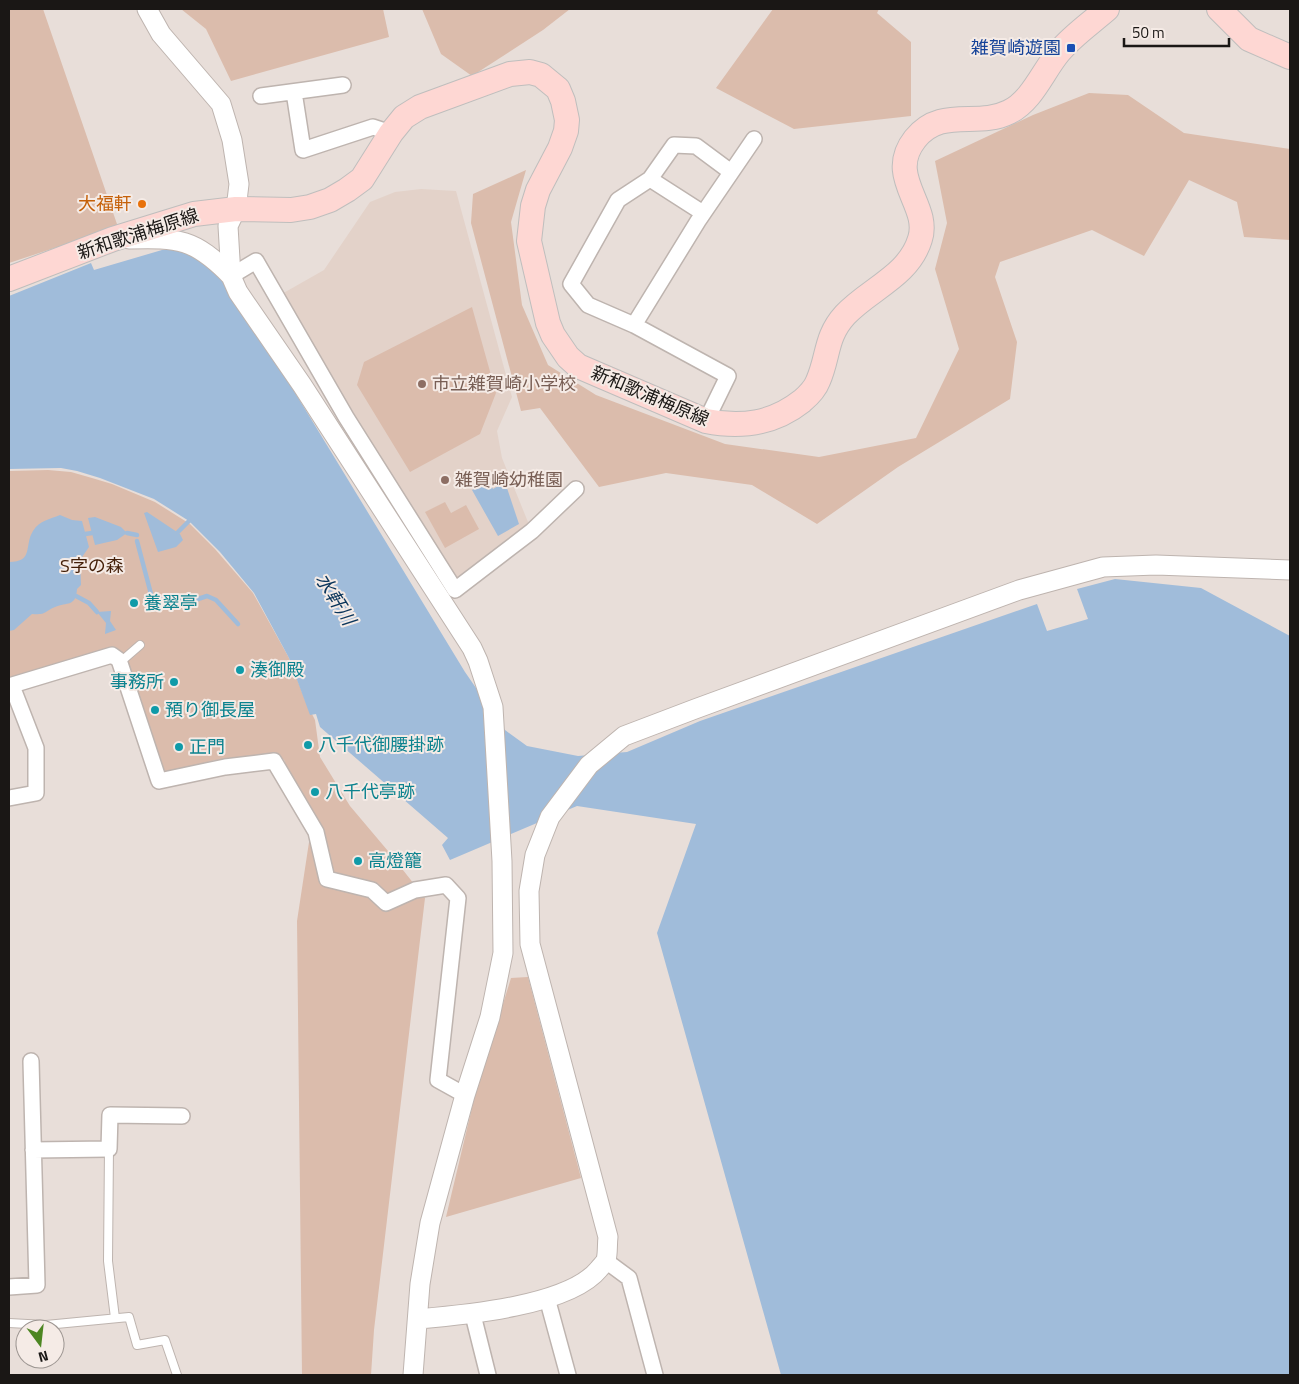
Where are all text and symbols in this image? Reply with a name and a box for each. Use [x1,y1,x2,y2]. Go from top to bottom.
scale bar [1124,15,1229,47]
text: 50 m [1132,21,1165,44]
place label: 雑賀崎遊園 [971,34,1061,61]
marker: 雑賀崎遊園 [1065,42,1077,54]
place label: 大福軒 [78,190,132,217]
marker: 大福軒 [136,198,148,210]
street label: 新和歌浦梅原線 [74,201,202,266]
street label: 新和歌浦梅原線 [587,358,713,433]
place label: 市立雑賀崎小学校 [432,370,576,397]
marker: 市立雑賀崎小学校 [416,378,428,390]
place label: 雑賀崎幼稚園 [455,466,563,493]
marker: 雑賀崎幼稚園 [439,474,451,486]
park label: S字の森 [60,552,124,579]
water label: 水軒川 [309,567,365,632]
place label: 養翠亭 [144,589,198,616]
marker: 養翠亭 [128,597,140,609]
place label: 湊御殿 [250,656,304,683]
marker: 湊御殿 [234,664,246,676]
place label: 事務所 [110,668,164,695]
marker: 事務所 [168,676,180,688]
place label: 預り御長屋 [165,696,255,723]
marker: 預り御長屋 [149,704,161,716]
place label: 八千代御腰掛跡 [318,731,444,758]
place label: 正門 [189,733,225,760]
marker: 八千代御腰掛跡 [302,739,314,751]
marker: 正門 [173,741,185,753]
place label: 八千代亭跡 [325,778,415,805]
marker: 八千代亭跡 [309,786,321,798]
place label: 高燈籠 [368,847,422,874]
marker: 高燈籠 [352,855,364,867]
north arrow [15,1319,65,1369]
text: N [36,1346,51,1368]

